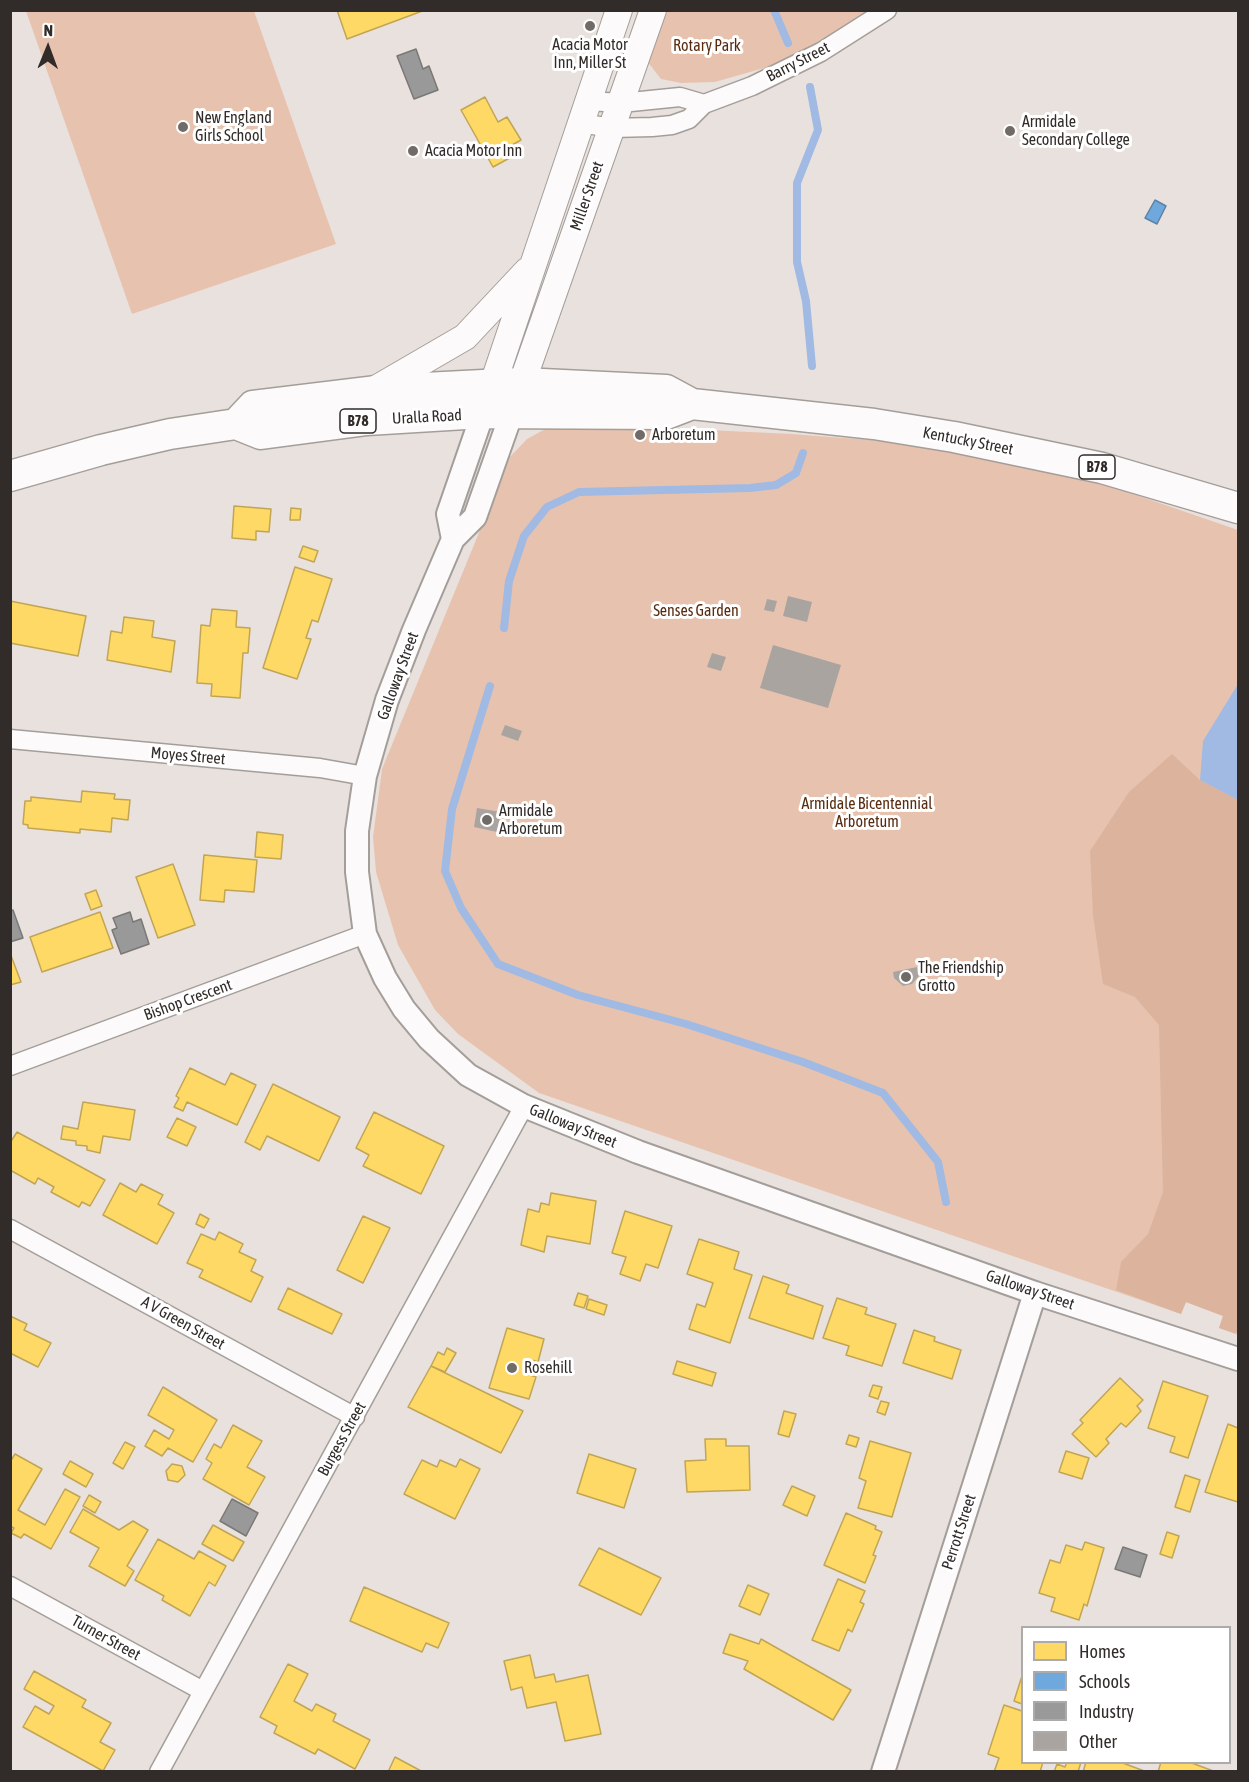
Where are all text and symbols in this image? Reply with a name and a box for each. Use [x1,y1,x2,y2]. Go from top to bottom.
north arrow [18,18,78,78]
marker: Acacia Motor Inn, Miller St [583,19,597,33]
text: N [43,21,53,39]
place label: Acacia Motor Inn, Miller St [552,35,628,73]
park label: Rotary Park [673,36,741,56]
street label: Barry Street [763,38,833,86]
place label: New England Girls School [195,108,272,146]
place label: Armidale Secondary College [1022,112,1130,150]
marker: New England Girls School [176,120,190,134]
marker: Armidale Secondary College [1003,124,1017,138]
place label: Acacia Motor Inn [425,141,522,161]
marker: Acacia Motor Inn [406,144,420,158]
street label: Miller Street [566,159,608,233]
street label: Uralla Road [392,406,462,428]
road number: B78 [340,409,376,433]
street label: Kentucky Street [921,423,1015,459]
place label: Arboretum [652,425,716,445]
marker: Arboretum [633,428,647,442]
road number: B78 [1079,455,1115,479]
park label: Senses Garden [653,601,739,621]
street label: Galloway Street [373,629,423,723]
street label: Moyes Street [150,743,226,769]
park label: Armidale Bicentennial Arboretum [801,794,933,832]
place label: Armidale Arboretum [499,801,563,839]
marker: Armidale Arboretum [480,813,494,827]
place label: The Friendship Grotto [918,958,1004,996]
marker: The Friendship Grotto [899,970,913,984]
street label: Bishop Crescent [141,975,235,1025]
street label: Galloway Street [527,1100,619,1152]
street label: Galloway Street [983,1266,1077,1314]
street label: A V Green Street [138,1292,228,1354]
place label: Rosehill [524,1358,572,1378]
marker: Rosehill [505,1361,519,1375]
street label: Burgess Street [314,1399,370,1479]
street label: Perrott Street [938,1492,980,1572]
street label: Turner Street [68,1611,144,1665]
legend [1021,1626,1231,1764]
text: Homes [1079,1641,1125,1662]
text: Schools [1079,1671,1130,1692]
text: Industry [1079,1701,1134,1722]
text: Other [1079,1731,1117,1752]

